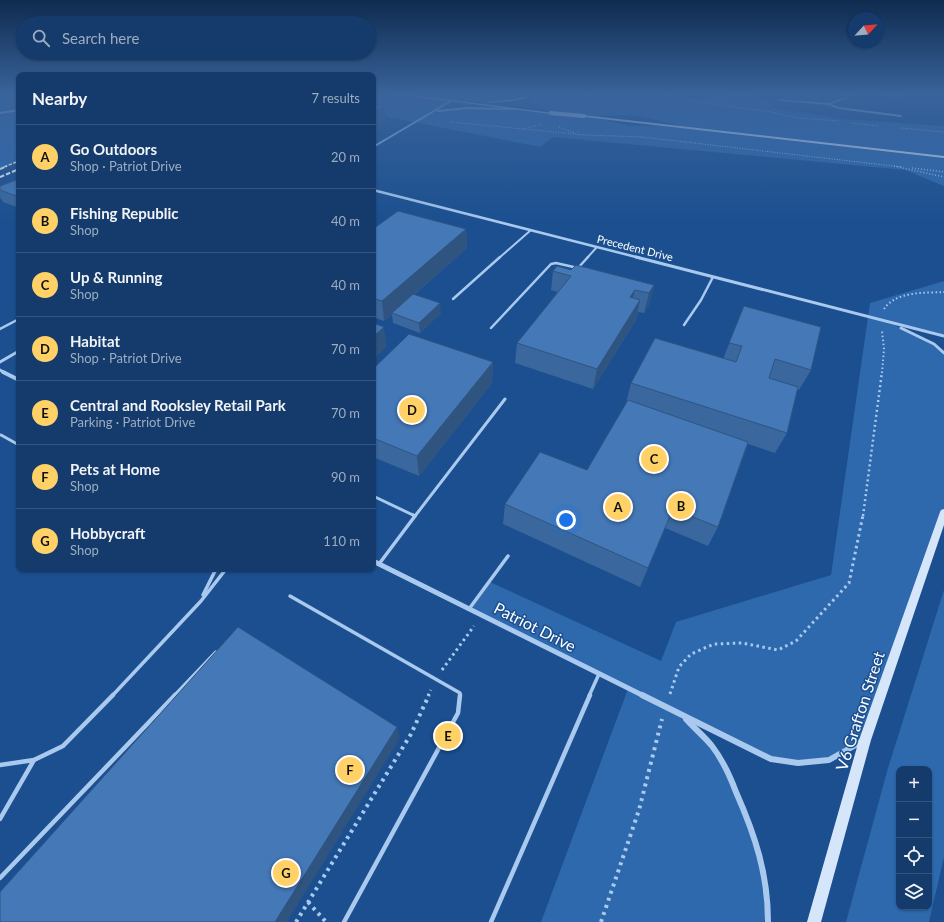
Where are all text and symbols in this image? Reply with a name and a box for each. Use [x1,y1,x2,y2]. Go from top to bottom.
north arrow [848,12,884,48]
search box [16,16,376,60]
icon: search [30,27,52,49]
text: Search here [62,29,139,47]
text: Nearby [32,88,87,109]
text: 7 results [312,90,360,106]
text: Go Outdoors [70,140,157,158]
text: A [40,149,50,165]
text: 20 m [331,149,360,165]
text: Shop · Patriot Drive [70,158,182,174]
text: Fishing Republic [70,204,179,222]
text: B [41,213,49,229]
text: 40 m [331,213,360,229]
text: Shop [70,222,99,238]
street label: Precedent Drive [596,232,675,263]
text: Up & Running [70,268,162,286]
text: C [41,277,49,293]
text: 40 m [331,277,360,293]
text: Shop [70,286,99,302]
text: Habitat [70,332,120,350]
text: D [40,341,50,357]
text: 70 m [331,341,360,357]
text: Shop · Patriot Drive [70,350,182,366]
pin: D [399,395,425,425]
text: Central and Rooksley Retail Park [70,396,286,414]
text: E [41,405,49,421]
text: 70 m [331,405,360,421]
text: Parking · Patriot Drive [70,414,195,430]
pin: C [641,444,667,474]
text: Pets at Home [70,460,160,478]
text: F [41,469,49,485]
text: 90 m [331,469,360,485]
text: Shop [70,478,99,494]
pin: B [668,491,694,521]
pin: A [605,492,631,522]
your location [556,510,576,530]
text: Hobbycraft [70,524,145,542]
text: G [40,533,50,549]
text: 110 m [323,533,360,549]
text: Shop [70,542,99,558]
street label: Patriot Drive [491,598,579,655]
street label: V6 Grafton Street [831,648,888,773]
pin: E [435,721,461,751]
pin: F [337,755,363,785]
map controls [896,766,932,910]
button: + [896,766,932,802]
button: − [896,802,932,838]
button: locate [896,838,932,874]
pin: G [273,858,299,888]
button: layers [896,874,932,910]

